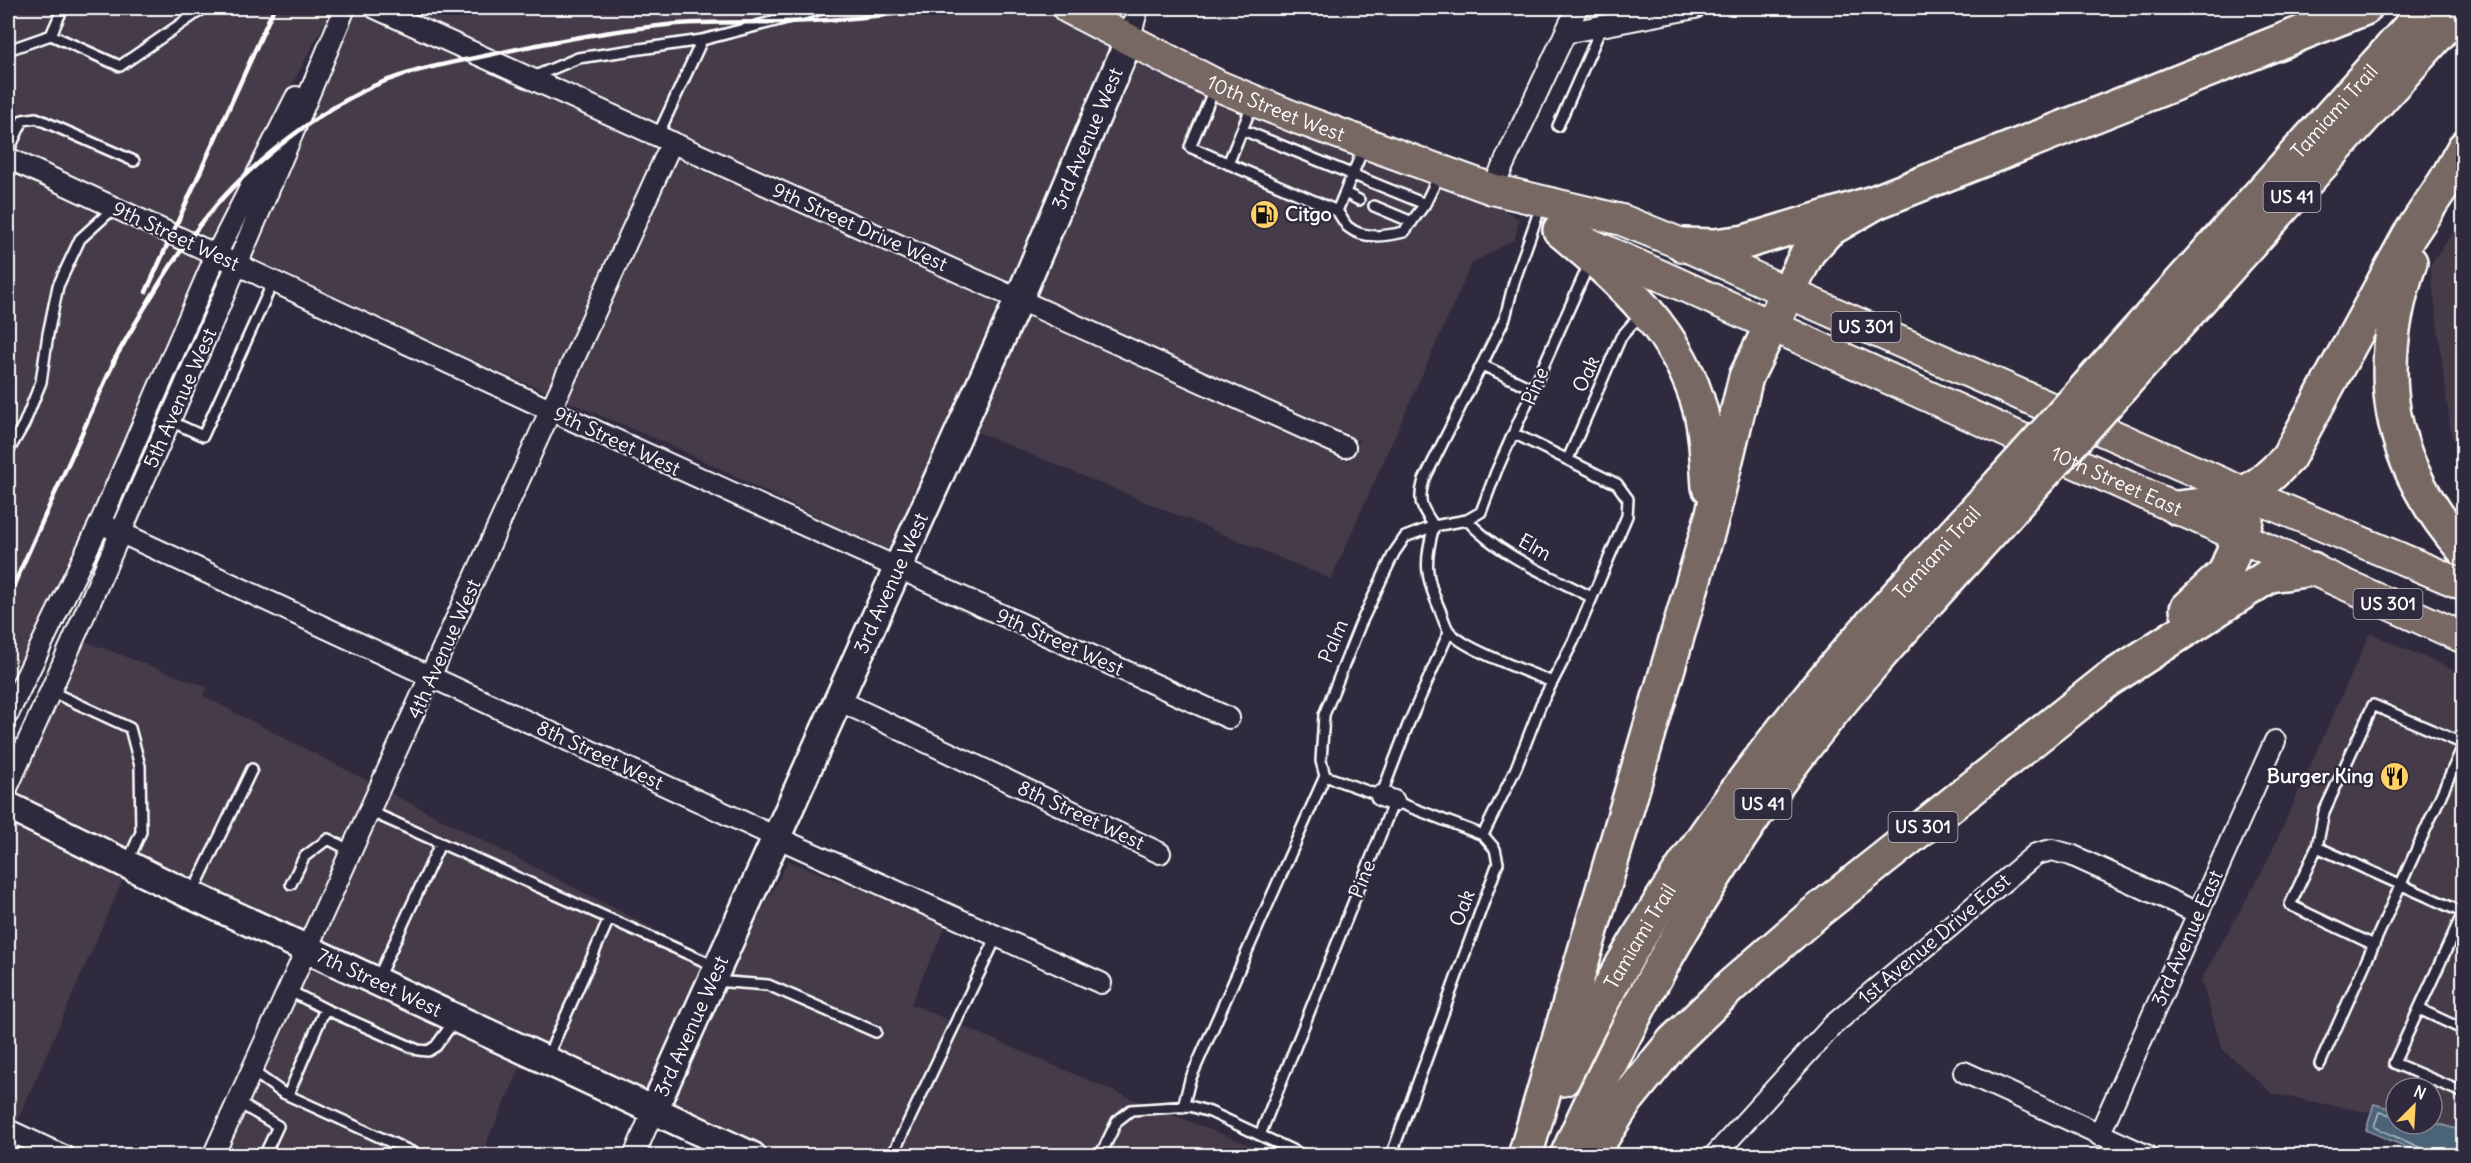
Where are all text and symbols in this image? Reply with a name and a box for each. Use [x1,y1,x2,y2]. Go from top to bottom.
street label: Tamiami Trail [2285,59,2383,163]
street label: 3rd Avenue West [1046,63,1128,213]
street label: 10th Street West [1203,69,1349,147]
street label: 9th Street Drive West [769,177,952,276]
road number: US 41 [2264,182,2320,212]
street label: 9th Street West [109,195,244,276]
fuel station icon: Citgo [1248,198,1280,230]
place label: Citgo [1285,201,1332,226]
road number: US 301 [1832,312,1900,342]
street label: 5th Avenue West [138,324,222,472]
street label: Oak [1567,352,1605,396]
street label: Pine [1515,363,1554,409]
street label: 9th Street West [550,400,685,481]
street label: 10th Street East [2047,440,2186,521]
street label: Tamiami Trail [1887,501,1986,605]
street label: 3rd Avenue West [848,508,933,657]
street label: Elm [1514,527,1556,566]
street label: 4th Avenue West [402,575,486,723]
road number: US 301 [2354,589,2422,619]
street label: 9th Street West [993,602,1128,681]
street label: Palm [1312,615,1353,666]
street label: 8th Street West [533,714,668,795]
restaurant icon: Burger King [2379,760,2411,792]
place label: Burger King [2267,763,2374,788]
street label: 8th Street West [1014,774,1149,855]
road number: US 41 [1734,789,1792,819]
road number: US 301 [1888,812,1958,842]
street label: Pine [1343,856,1380,902]
street label: 3rd Avenue East [2145,866,2228,1010]
street label: 1st Avenue Drive East [1852,867,2015,1010]
street label: Tamiami Trail [1598,879,1681,993]
street label: Oak [1443,886,1480,930]
street label: 7th Street West [313,942,446,1022]
street label: 3rd Avenue West [648,951,733,1100]
north arrow [2384,1076,2444,1136]
text: N [2411,1081,2429,1104]

